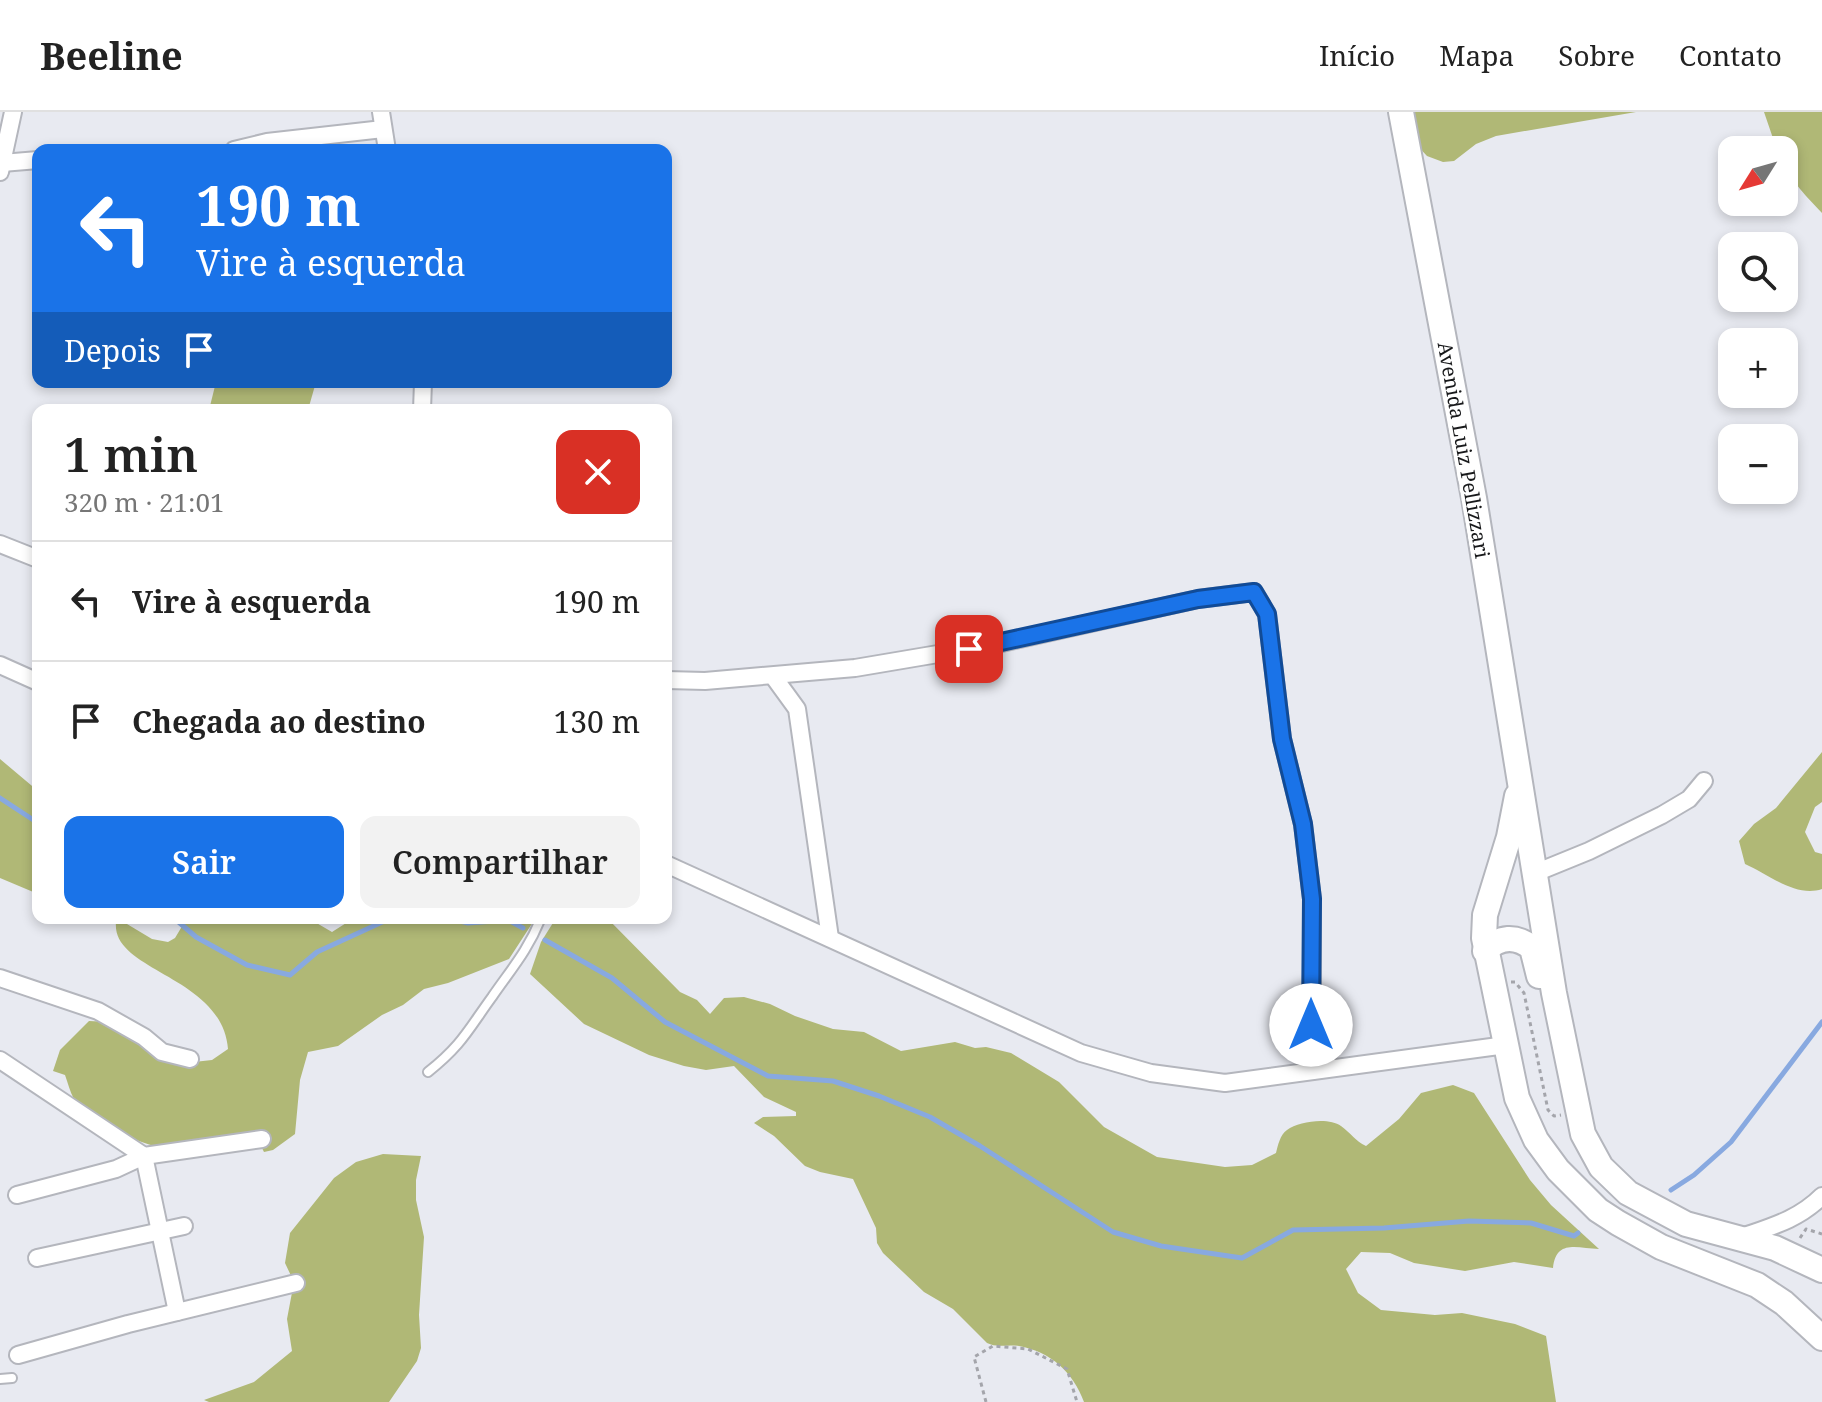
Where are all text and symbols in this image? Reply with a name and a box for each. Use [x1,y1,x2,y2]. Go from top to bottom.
text: Beeline [40,29,183,81]
text: Início [1319,36,1395,74]
text: Mapa [1439,36,1514,74]
text: Sobre [1558,36,1635,74]
text: Contato [1679,36,1782,74]
north arrow [1718,136,1798,216]
map controls [1718,136,1798,504]
text: 190 m [196,166,361,242]
icon: left [64,176,168,280]
button: search [1718,232,1798,312]
text: Vire à esquerda [196,238,466,287]
icon: arrive [177,328,221,372]
button: + [1718,328,1798,408]
text: Depois [64,330,161,371]
street label: Avenida Luiz Pellizzari [1432,340,1496,561]
text: 1 min [64,421,198,486]
button: − [1718,424,1798,504]
button: close [556,430,640,514]
text: 320 m · 21:01 [64,484,225,520]
icon: left [64,579,108,623]
text: Vire à esquerda [132,581,371,622]
text: 190 m [554,581,640,622]
pin [935,615,1003,683]
icon: arrive [947,627,991,671]
icon: arrive [64,699,108,743]
text: Chegada ao destino [132,701,426,742]
text: 130 m [554,701,640,742]
button: Sair [64,816,344,908]
button: Compartilhar [360,816,640,908]
position arrow [1269,983,1353,1067]

